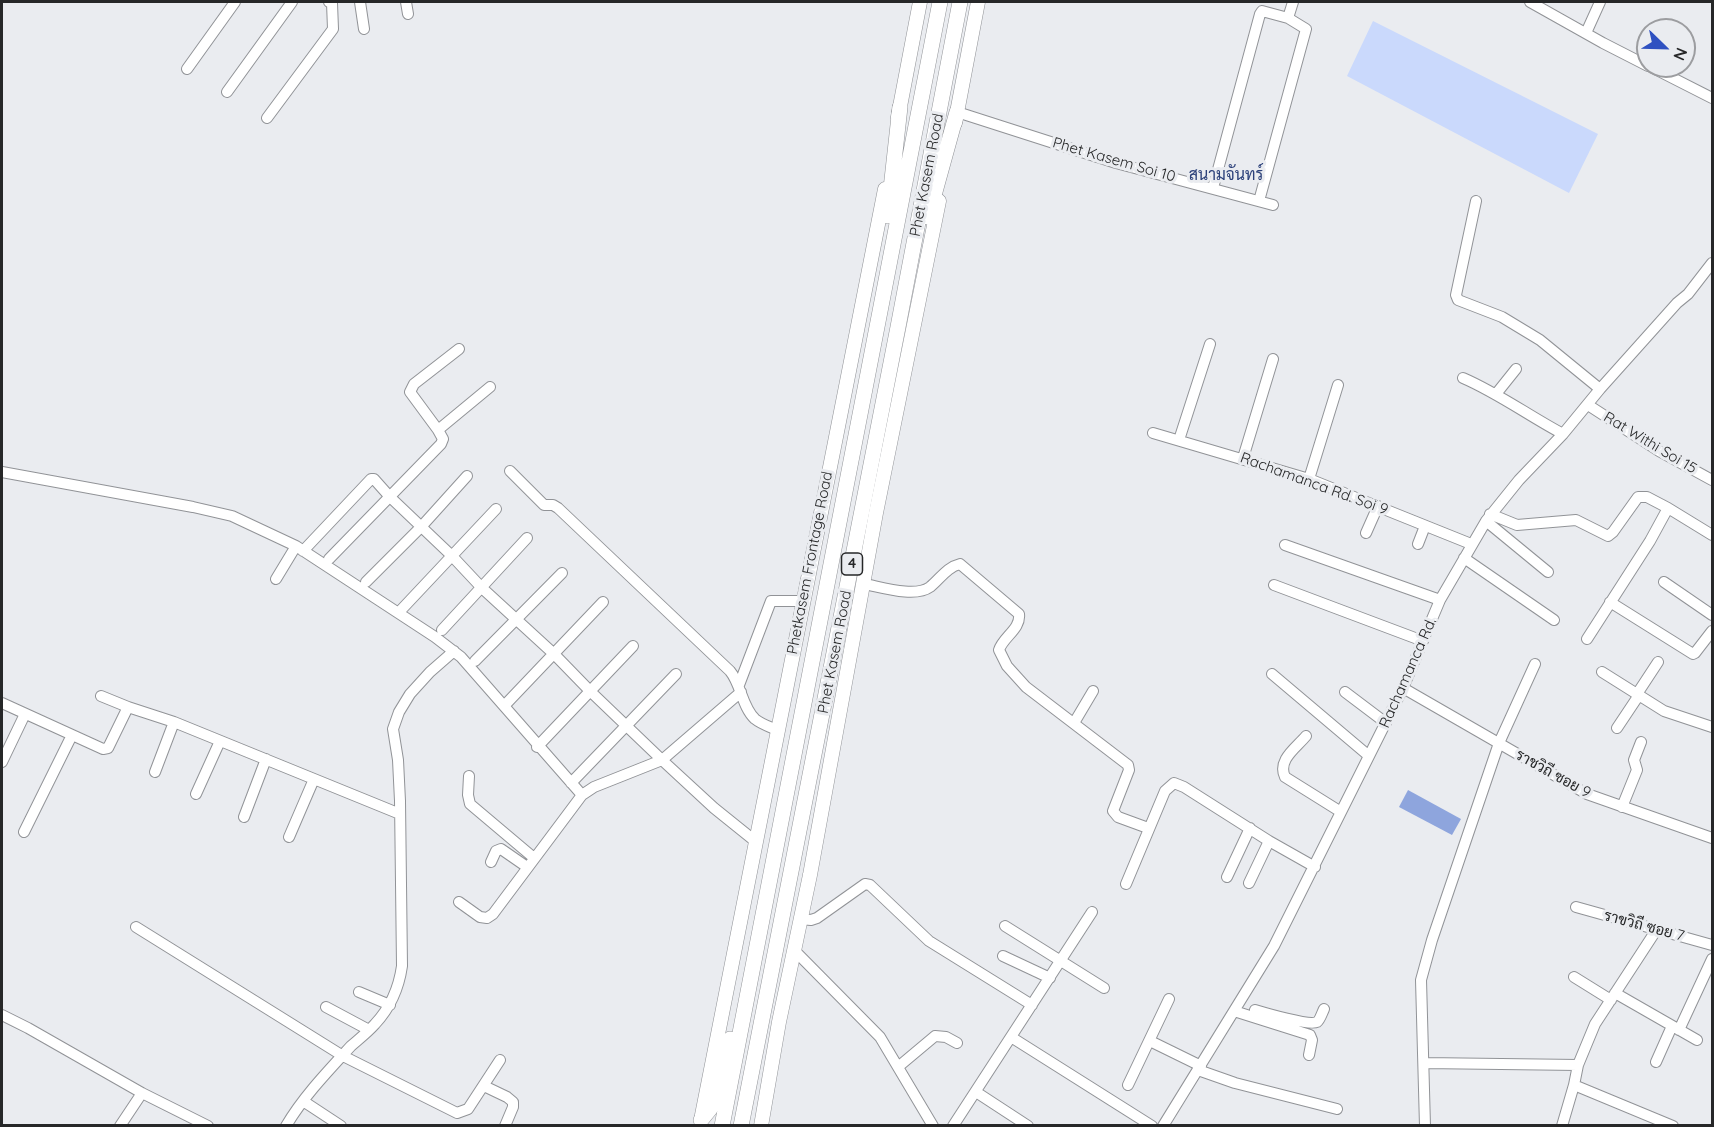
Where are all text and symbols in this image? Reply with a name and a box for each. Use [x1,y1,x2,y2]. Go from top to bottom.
north arrow [1636,18,1696,78]
text: N [1669,45,1692,64]
street label: Phet Kasem Road [906,112,948,238]
street label: Phet Kasem Soi 10 [1051,134,1177,186]
district label: สนามจันทร์ [1189,165,1263,185]
street label: Rat Withi Soi 15 [1600,408,1700,478]
street label: Rachamanca Rd. Soi 9 [1238,449,1390,519]
street label: Phetkasem Frontage Road [783,470,837,656]
road number: 4 [842,553,862,575]
street label: Phet Kasem Road [814,589,856,715]
street label: Rachamanca Rd. [1376,615,1440,731]
street label: ราชวิถี ซอย 9 [1512,746,1594,802]
street label: ราขวิถี ซอย 7 [1602,907,1686,945]

